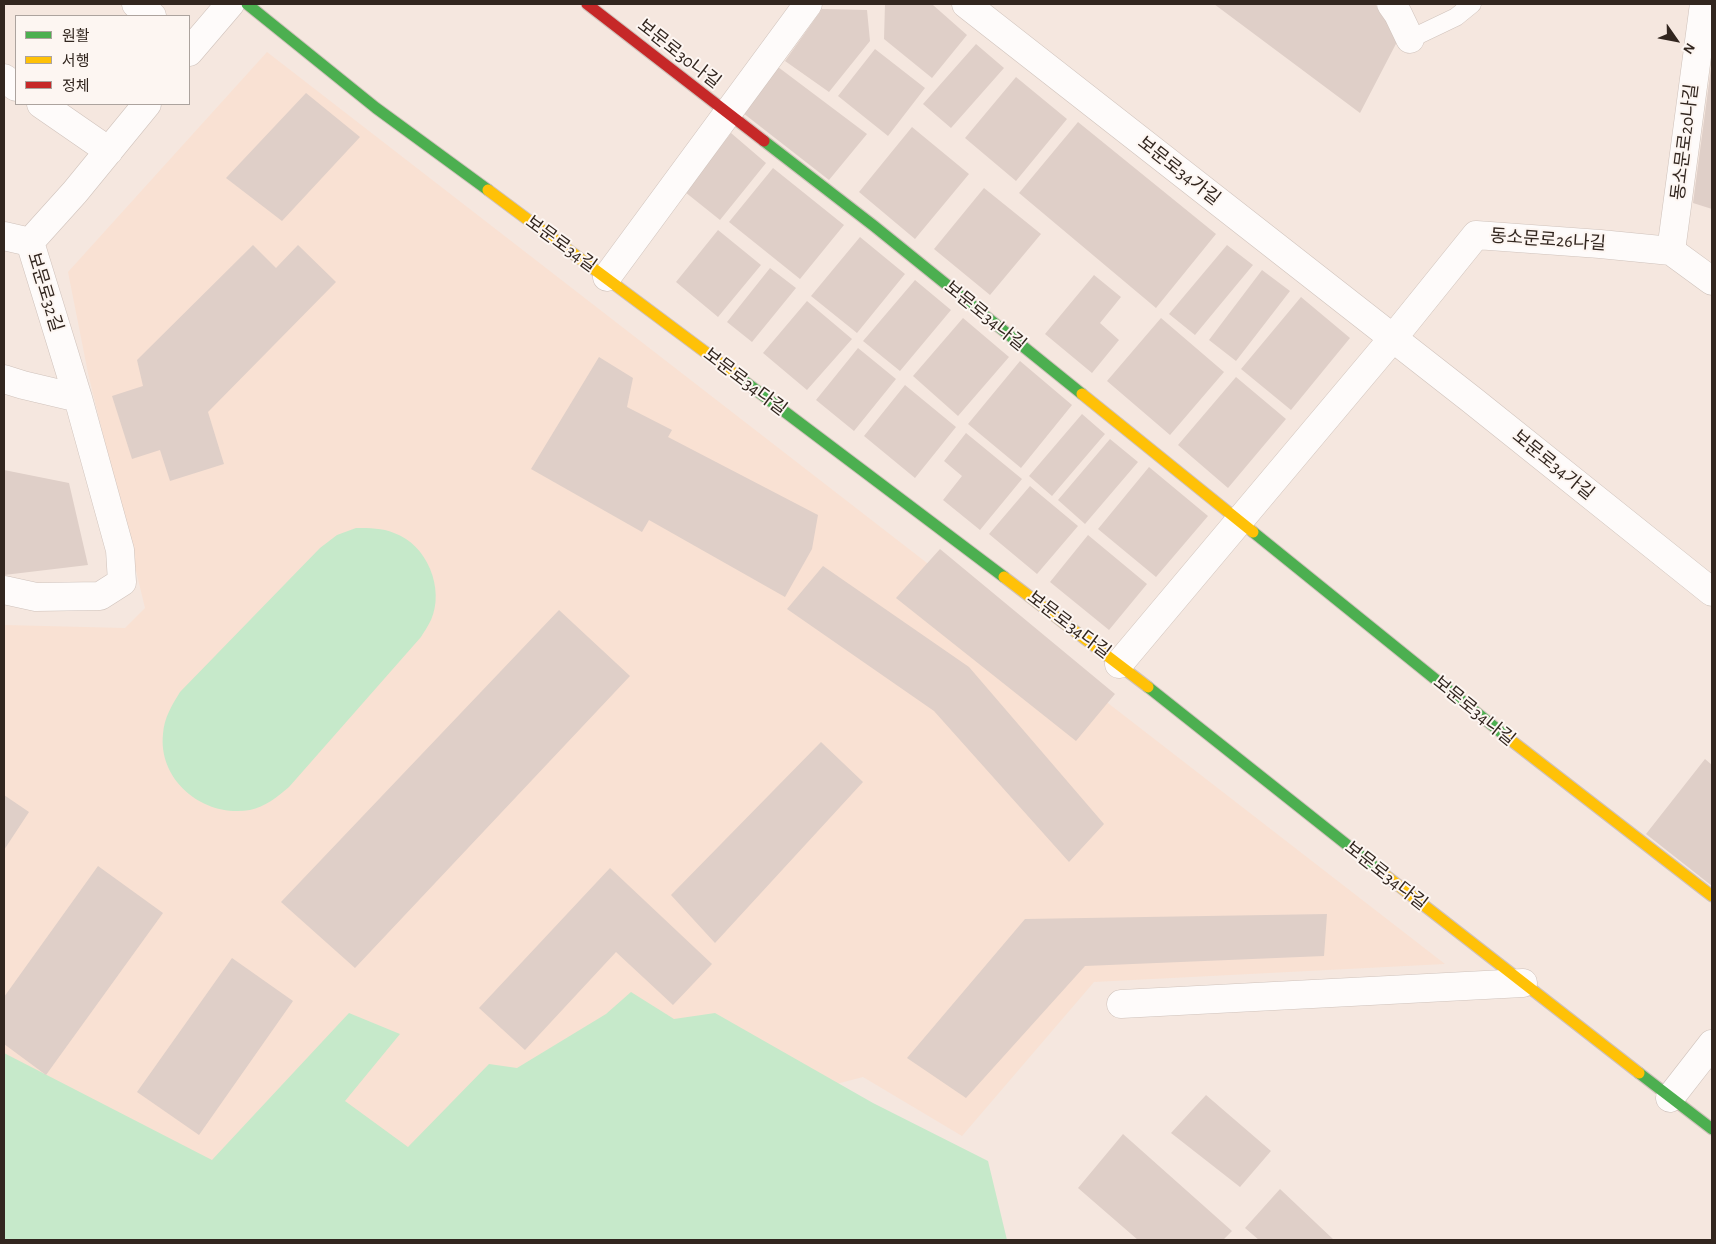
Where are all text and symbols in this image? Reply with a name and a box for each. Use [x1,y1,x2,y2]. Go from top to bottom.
legend [15,15,190,105]
street label: 보문로30나길 [633,15,725,93]
north arrow [1651,15,1701,65]
text: 원활 [62,29,90,44]
text: N [1680,40,1697,56]
text: 서행 [62,54,90,69]
text: 정체 [62,79,90,94]
street label: 동소문로20나길 [1667,83,1703,201]
street label: 보문로34가길 [1133,132,1225,210]
street label: 보문로34길 [521,211,601,277]
street label: 동소문로26나길 [1489,225,1607,255]
street label: 보문로32길 [23,250,67,334]
street label: 보문로34나길 [940,276,1030,356]
street label: 보문로34다길 [699,344,791,420]
street label: 보문로34가길 [1508,425,1598,505]
street label: 보문로34다길 [1023,587,1115,663]
street label: 보문로34나길 [1429,671,1519,751]
street label: 보문로34다길 [1340,837,1432,915]

